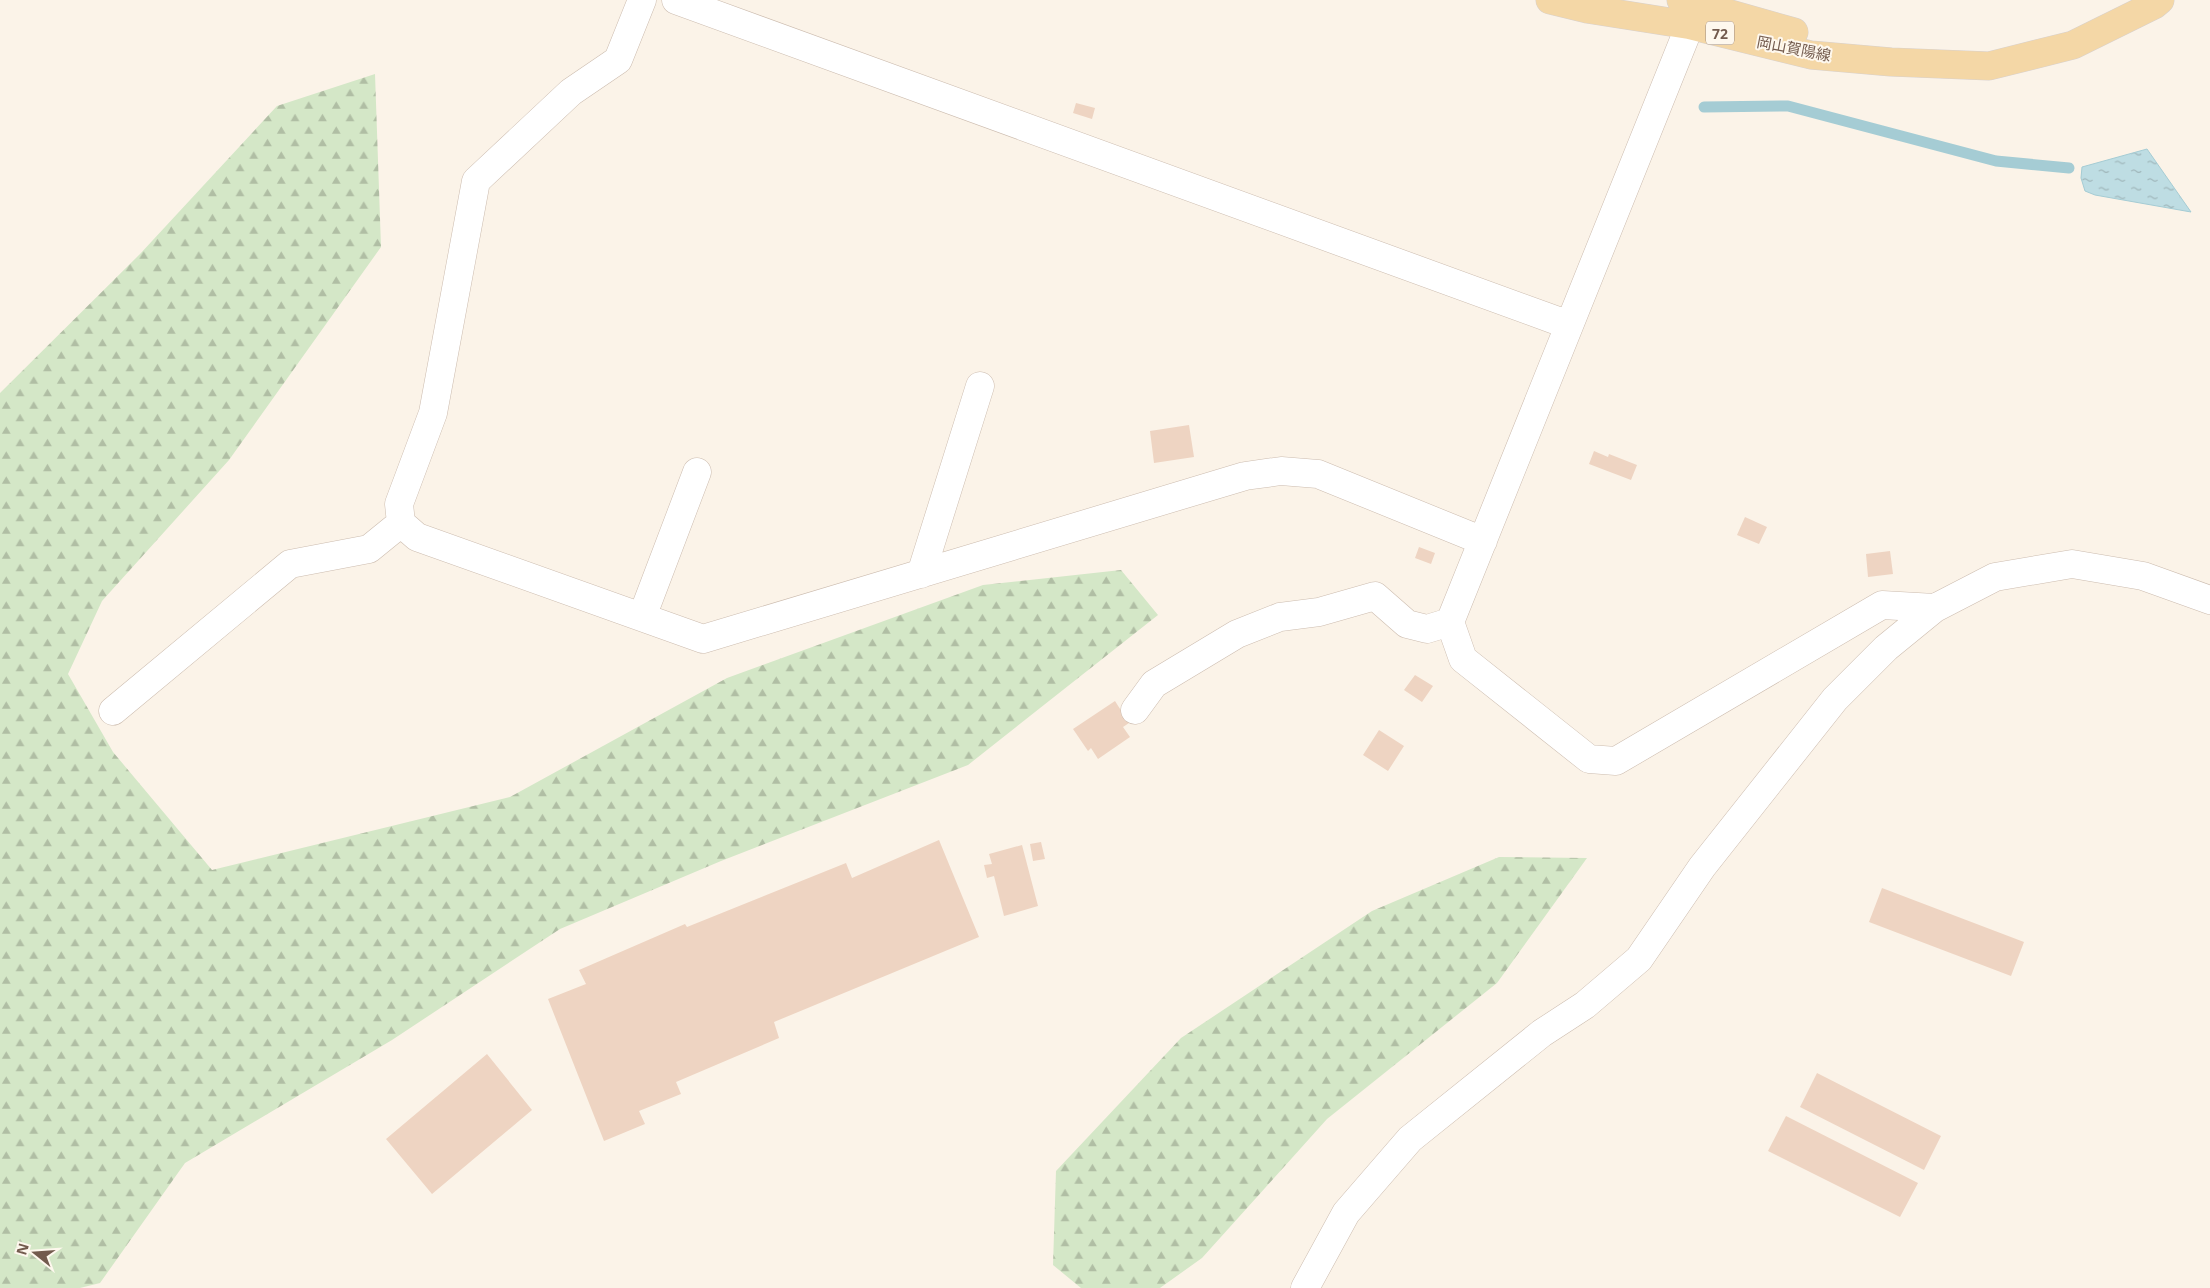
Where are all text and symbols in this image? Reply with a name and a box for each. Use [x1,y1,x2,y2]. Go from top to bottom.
road number: 72 [1706,22,1734,44]
street label: 岡山賀陽線 [1755,31,1833,65]
north arrow [10,1228,60,1278]
text: N [11,1241,33,1257]

